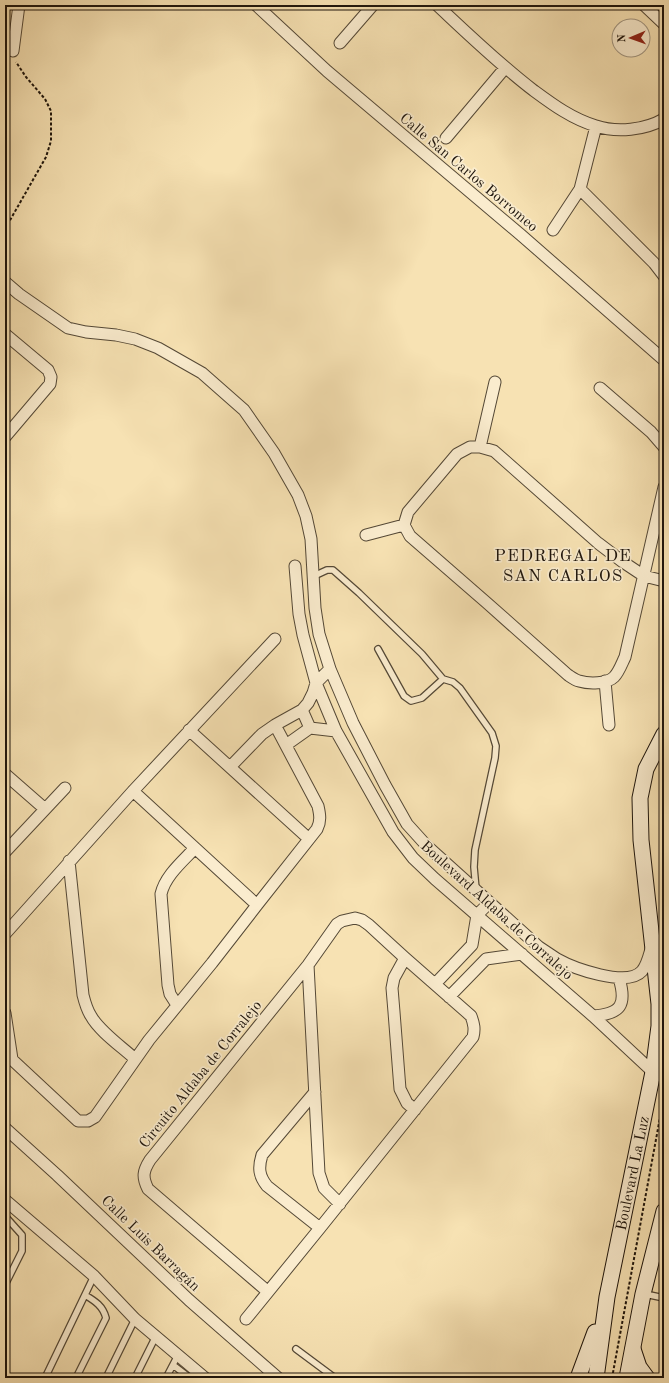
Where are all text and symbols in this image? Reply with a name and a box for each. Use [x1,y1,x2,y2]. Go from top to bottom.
north arrow [611,18,651,58]
text: N [617,33,628,43]
street label: Calle San Carlos Borromeo [396,111,540,235]
district label: PEDREGAL DE SAN CARLOS [494,548,632,585]
street label: Boulevard Aldaba de Corralejo [417,839,575,983]
street label: Circuito Aldaba de Corralejo [137,998,265,1152]
street label: Boulevard La Luz [615,1115,653,1232]
street label: Calle Luis Barragán [98,1193,202,1295]

